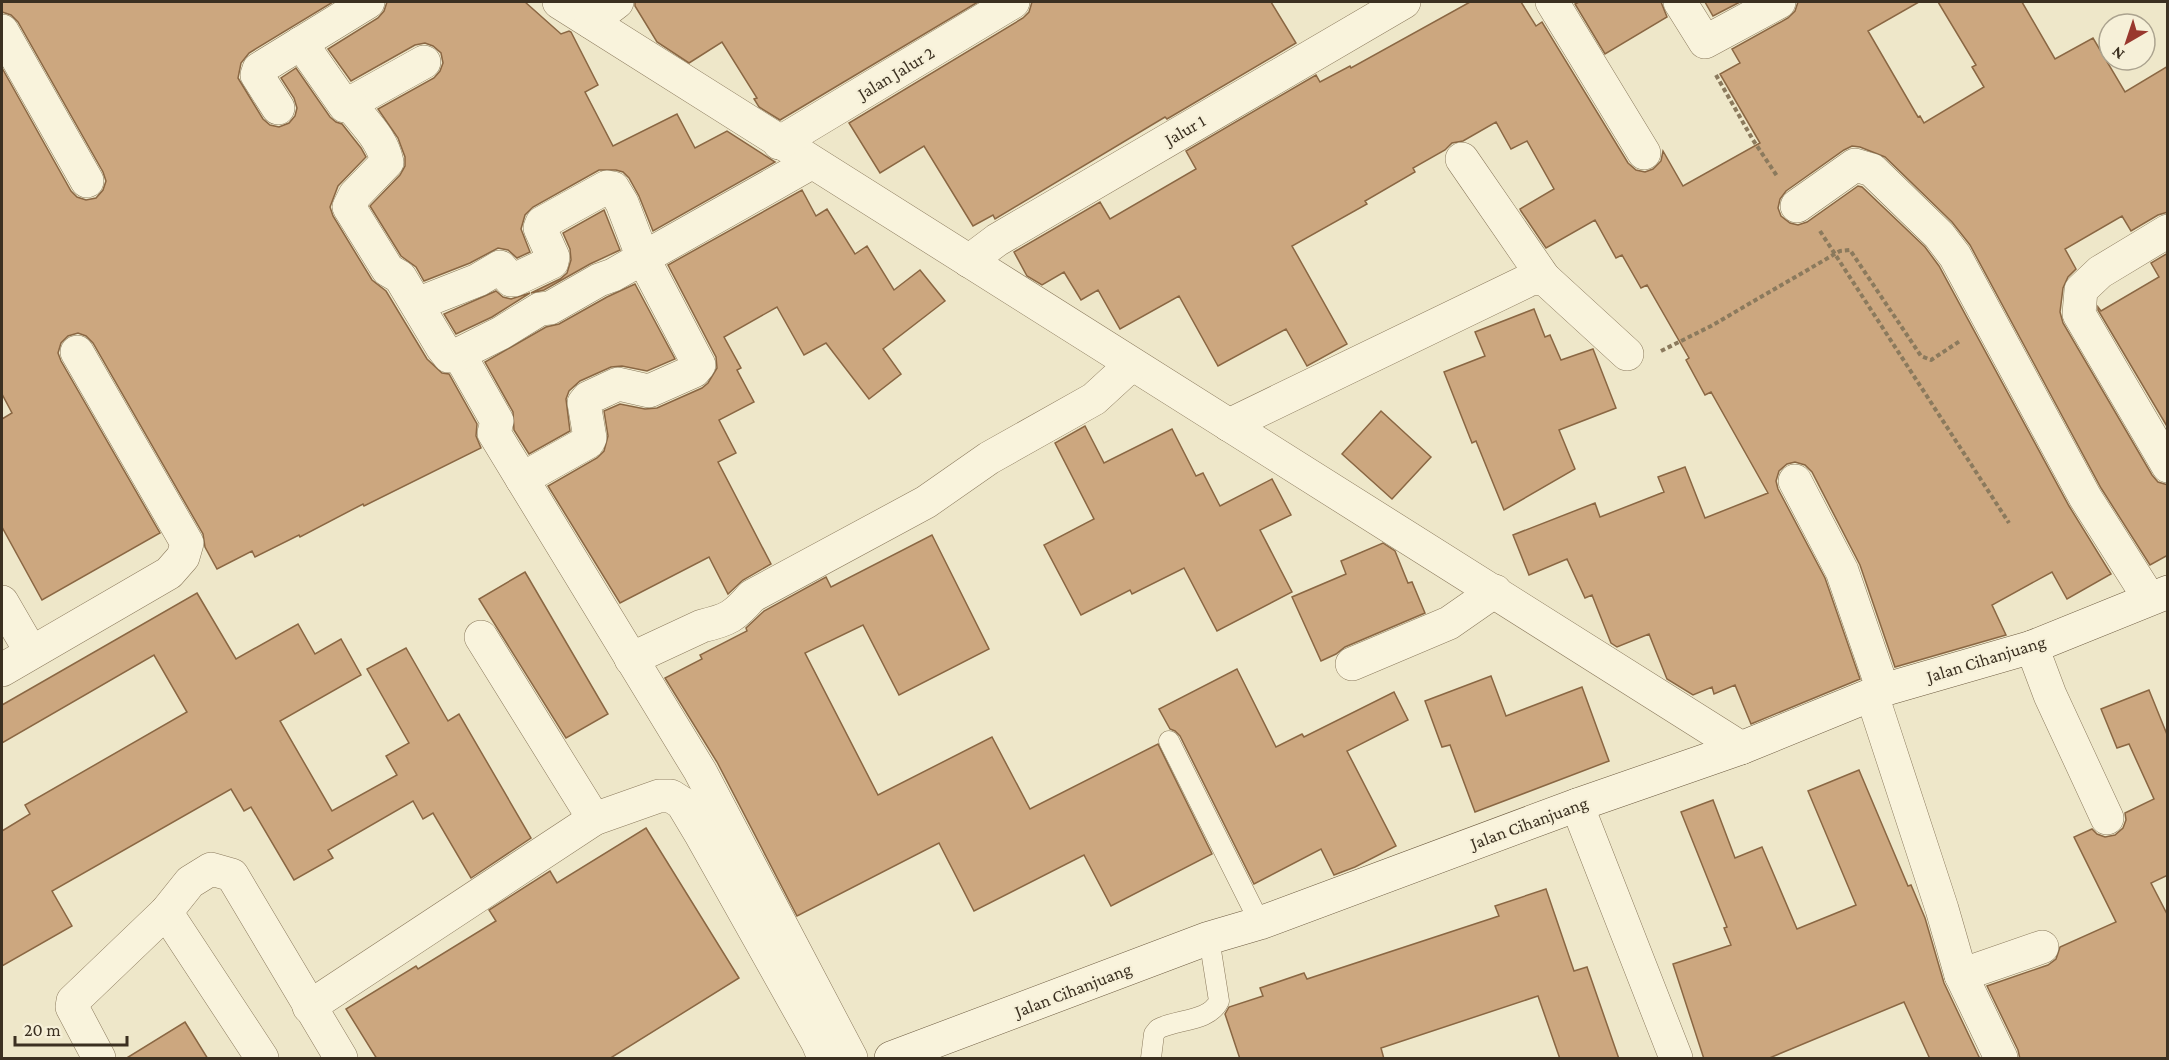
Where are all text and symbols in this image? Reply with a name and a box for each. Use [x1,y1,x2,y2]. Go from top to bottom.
north arrow [2097,12,2157,72]
street label: Jalan Jalur 2 [852,42,938,105]
text: N [2108,43,2127,63]
street label: Jalur 1 [1159,110,1209,151]
street label: Jalan Cihanjuang [1922,631,2049,688]
street label: Jalan Cihanjuang [1466,792,1591,855]
street label: Jalan Cihanjuang [1010,958,1135,1023]
scale bar [15,1009,128,1047]
text: 20 m [24,1020,61,1040]

